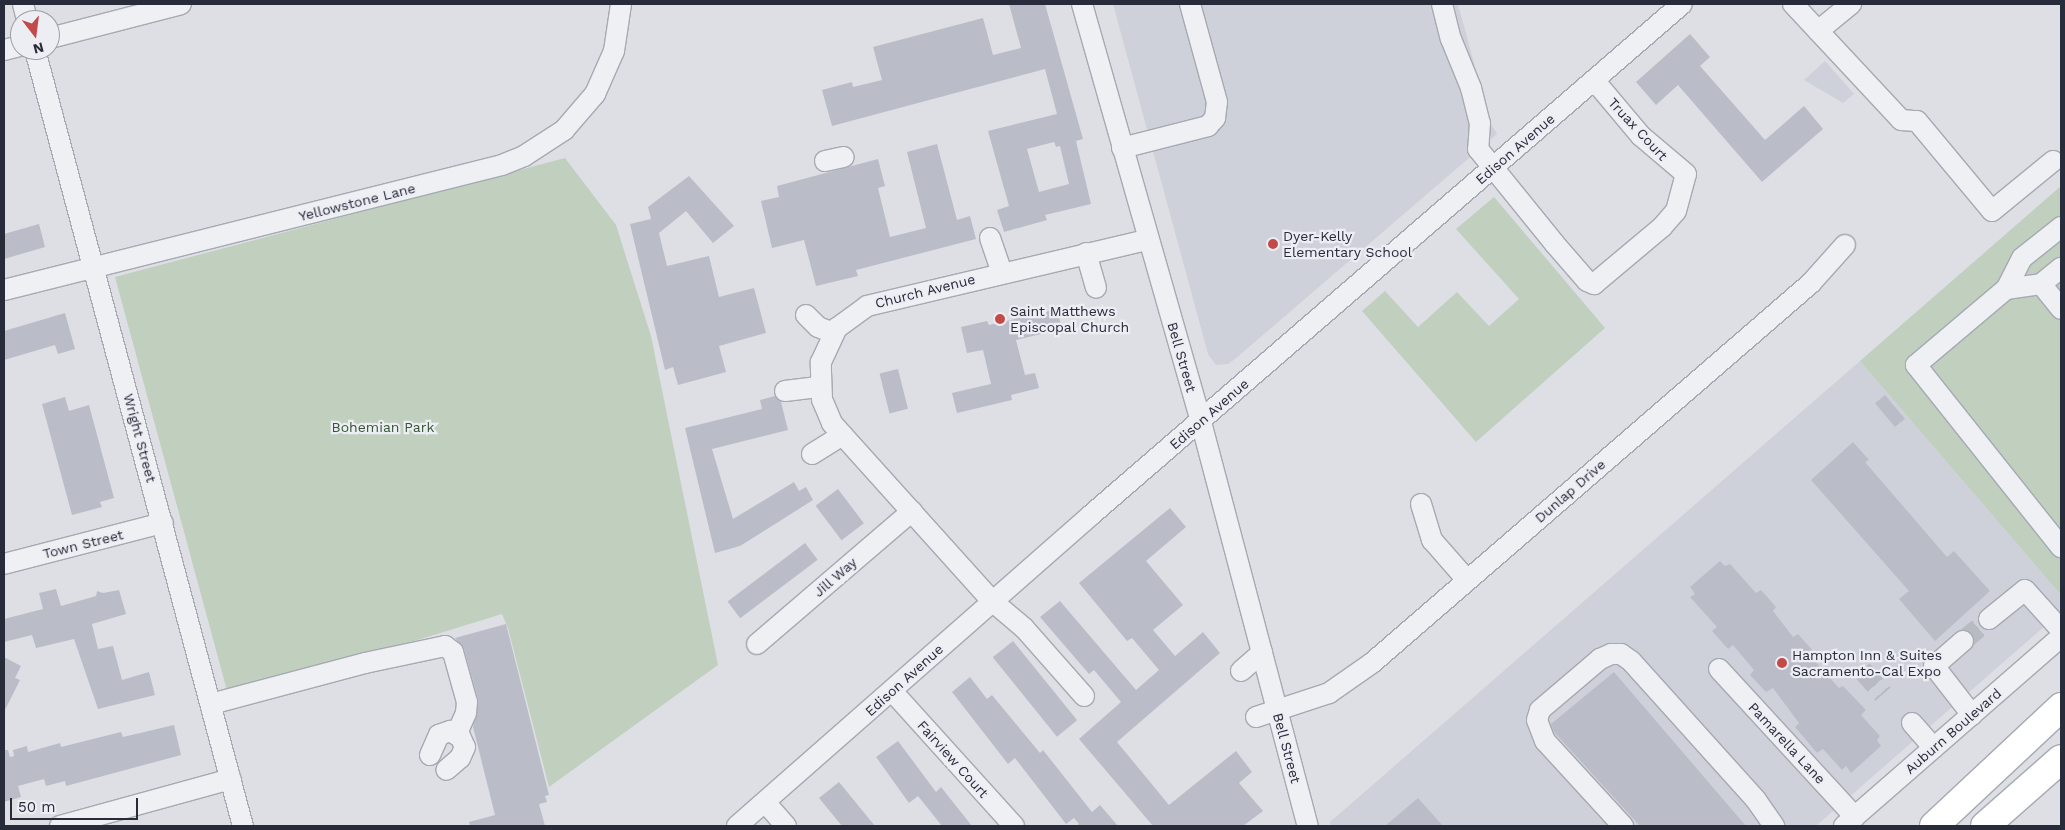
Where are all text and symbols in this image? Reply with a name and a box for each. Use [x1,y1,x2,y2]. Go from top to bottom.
north arrow [10,10,60,60]
text: N [32,39,46,58]
street label: Truax Court [1605,94,1671,164]
street label: Edison Avenue [1472,110,1558,188]
street label: Yellowstone Lane [297,179,417,225]
place label: Dyer-Kelly Elementary School [1283,228,1412,260]
marker: Dyer-Kelly Elementary School [1267,238,1279,250]
street label: Church Avenue [873,270,977,312]
place label: Saint Matthews Episcopal Church [1010,303,1130,336]
marker: Saint Matthews Episcopal Church [994,313,1006,325]
street label: Bell Street [1164,320,1200,394]
street label: Edison Avenue [1166,375,1252,453]
street label: Wright Street [120,392,160,484]
park label: Bohemian Park [332,419,434,435]
street label: Dunlap Drive [1531,456,1609,526]
street label: Town Street [41,526,125,562]
street label: Jill Way [810,553,860,601]
street label: Edison Avenue [861,640,947,720]
place label: Hampton Inn & Suites Sacramento-Cal Expo [1792,647,1942,680]
marker: Hampton Inn & Suites Sacramento-Cal Expo [1776,657,1788,669]
street label: Auburn Boulevard [1901,685,2005,777]
street label: Pamarella Lane [1745,699,1829,787]
street label: Bell Street [1269,711,1305,785]
street label: Fairview Court [914,717,992,801]
scale bar [12,788,140,820]
text: 50 m [18,798,55,816]

